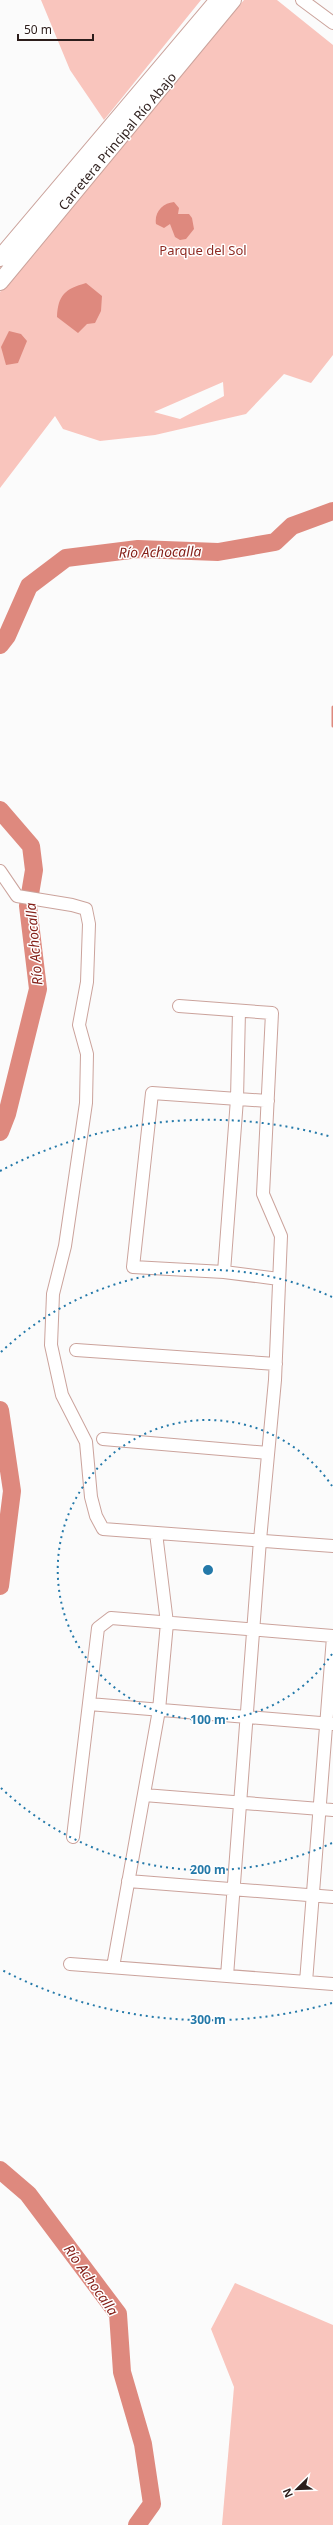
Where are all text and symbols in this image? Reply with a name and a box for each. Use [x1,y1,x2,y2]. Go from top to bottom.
scale bar [18,16,93,42]
text: 50 m [24,21,52,38]
street label: Carretera Principal Río Abajo [54,68,180,214]
park label: Parque del Sol [159,241,247,259]
water label: Río Achocalla [118,541,202,562]
water label: Río Achocalla [20,902,47,986]
centre of rings [201,1563,215,1577]
text: 100 m [190,1711,226,1728]
text: 200 m [190,1861,226,1878]
text: 300 m [190,2011,226,2028]
water label: Río Achocalla [60,2240,123,2319]
north arrow [277,2469,317,2509]
text: N [279,2486,296,2500]

